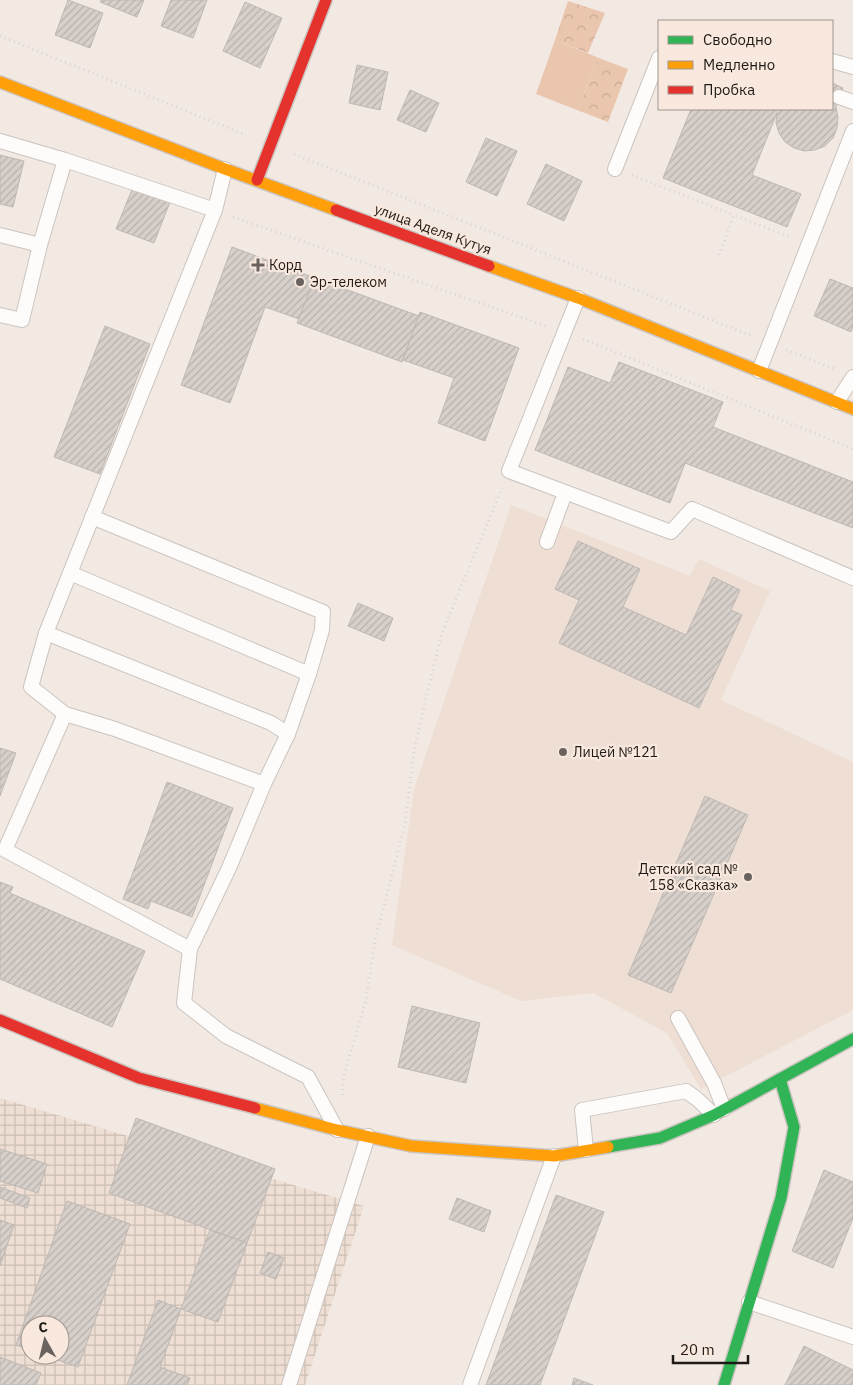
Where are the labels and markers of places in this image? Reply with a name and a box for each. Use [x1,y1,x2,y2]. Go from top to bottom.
place label: Корд [269,256,302,274]
marker: Корд [251,258,265,272]
place label: Эр-телеком [310,273,387,291]
marker: Эр-телеком [294,276,306,288]
place label: Лицей №121 [573,743,658,761]
marker: Лицей №121 [557,746,569,758]
place label: Детский сад № 158 «Сказка» [639,860,738,894]
marker: Детский сад № 158 «Сказка» [742,871,754,883]

